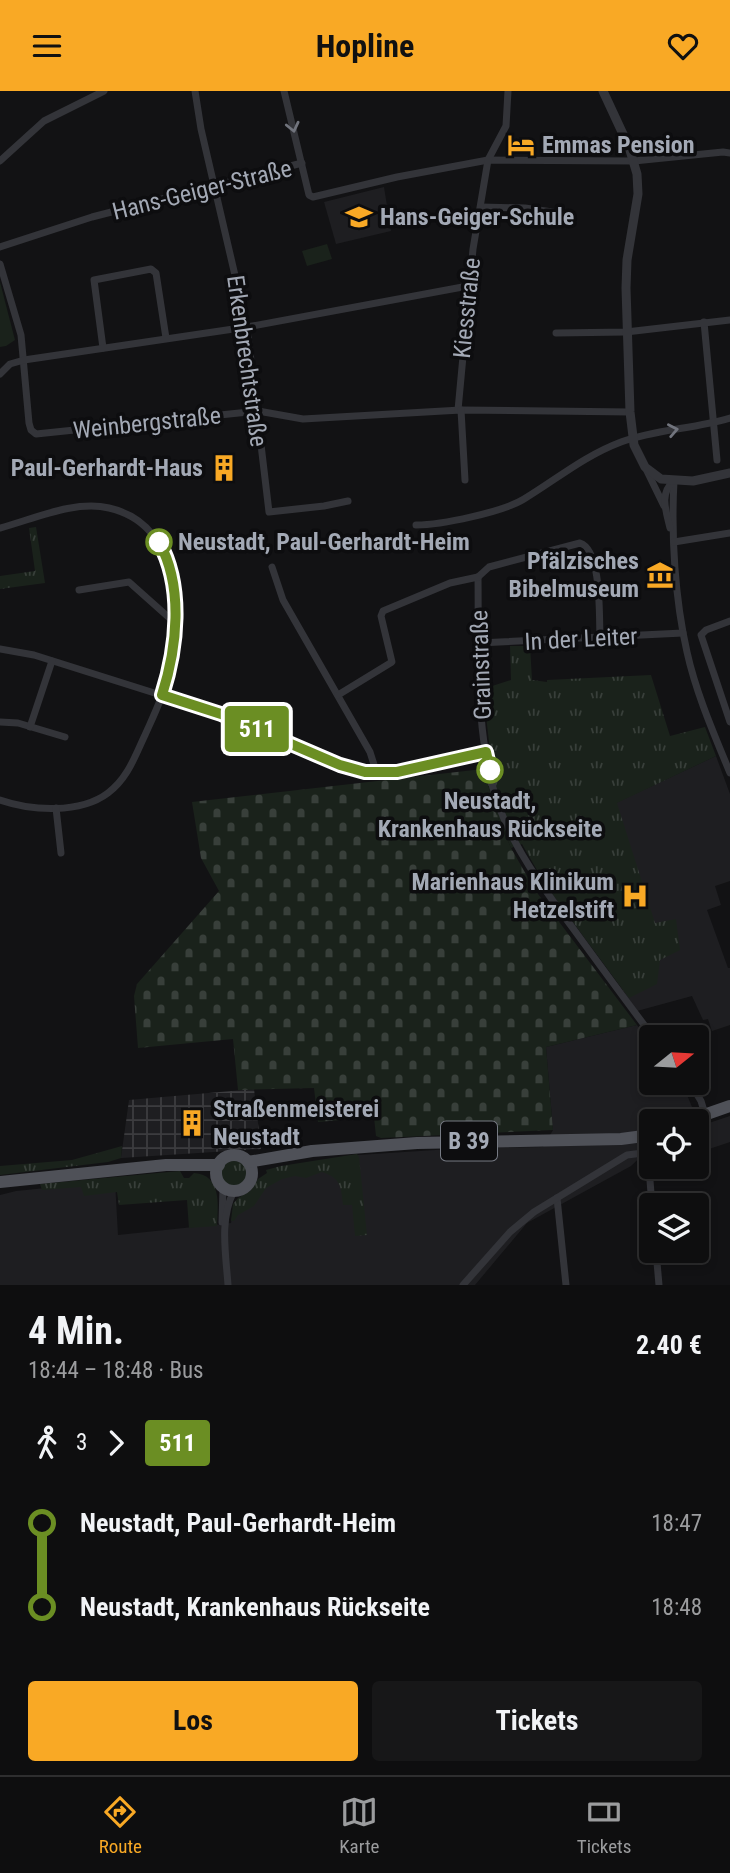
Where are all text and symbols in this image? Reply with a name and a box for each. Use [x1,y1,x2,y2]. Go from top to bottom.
icon: menu [28,27,66,65]
text: Hopline [316,27,414,65]
icon: heart [664,27,702,65]
one-way arrow [285,121,299,133]
hotel icon: Emmas Pension [506,130,536,160]
place label: Emmas Pension [542,131,695,159]
street label: Hans-Geiger-Straße [109,154,295,226]
school or university icon: Hans-Geiger-Schule [344,202,374,232]
place label: Hans-Geiger-Schule [380,203,574,231]
street label: Kiesstraße [448,256,486,360]
street label: Erkenbrechtstraße [221,273,273,449]
street label: Weinbergstraße [72,401,222,445]
one-way arrow [667,424,679,439]
building icon: Paul-Gerhardt-Haus [209,453,239,483]
place label: Paul-Gerhardt-Haus [11,454,203,482]
place label: Neustadt, Paul-Gerhardt-Heim [178,528,470,556]
marker: Neustadt, Paul-Gerhardt-Heim [146,529,172,555]
place label: Pfälzisches Bibelmuseum [508,547,639,603]
museum icon: Pfälzisches Bibelmuseum [645,560,675,590]
street label: Grainstraße [465,610,497,720]
street label: In der Leiter [524,622,638,656]
line badge: 511 [217,706,297,752]
text: 511 [239,715,275,743]
marker: Neustadt, Krankenhaus Rückseite [477,757,503,783]
place label: Neustadt, Krankenhaus Rückseite [378,787,602,843]
place label: Marienhaus Klinikum Hetzelstift [412,868,614,924]
hospital icon: Marienhaus Klinikum Hetzelstift [620,881,650,911]
north arrow [639,1025,709,1095]
map controls [639,1025,709,1263]
place label: Straßenmeisterei Neustadt [213,1095,379,1151]
building icon: Straßenmeisterei Neustadt [177,1108,207,1138]
button: locate [639,1109,709,1179]
road number: B 39 [441,1121,497,1161]
button: layers [639,1193,709,1263]
text: 4 Min. [28,1309,124,1353]
text: 2.40 € [636,1330,702,1360]
text: 18:44 – 18:48 · Bus [28,1357,204,1384]
icon: walk [28,1424,66,1462]
icon: forward [97,1424,135,1462]
text: 3 [76,1429,87,1456]
text: 511 [159,1429,196,1457]
text: Neustadt, Paul-Gerhardt-Heim [80,1508,396,1538]
text: 18:47 [651,1510,702,1537]
text: Neustadt, Krankenhaus Rückseite [80,1592,430,1622]
text: 18:48 [651,1594,702,1621]
button: Los [28,1681,358,1761]
button: Tickets [372,1681,702,1761]
tab: Route [99,1793,142,1858]
tab: Karte [339,1793,379,1858]
tab: Tickets [577,1793,631,1858]

